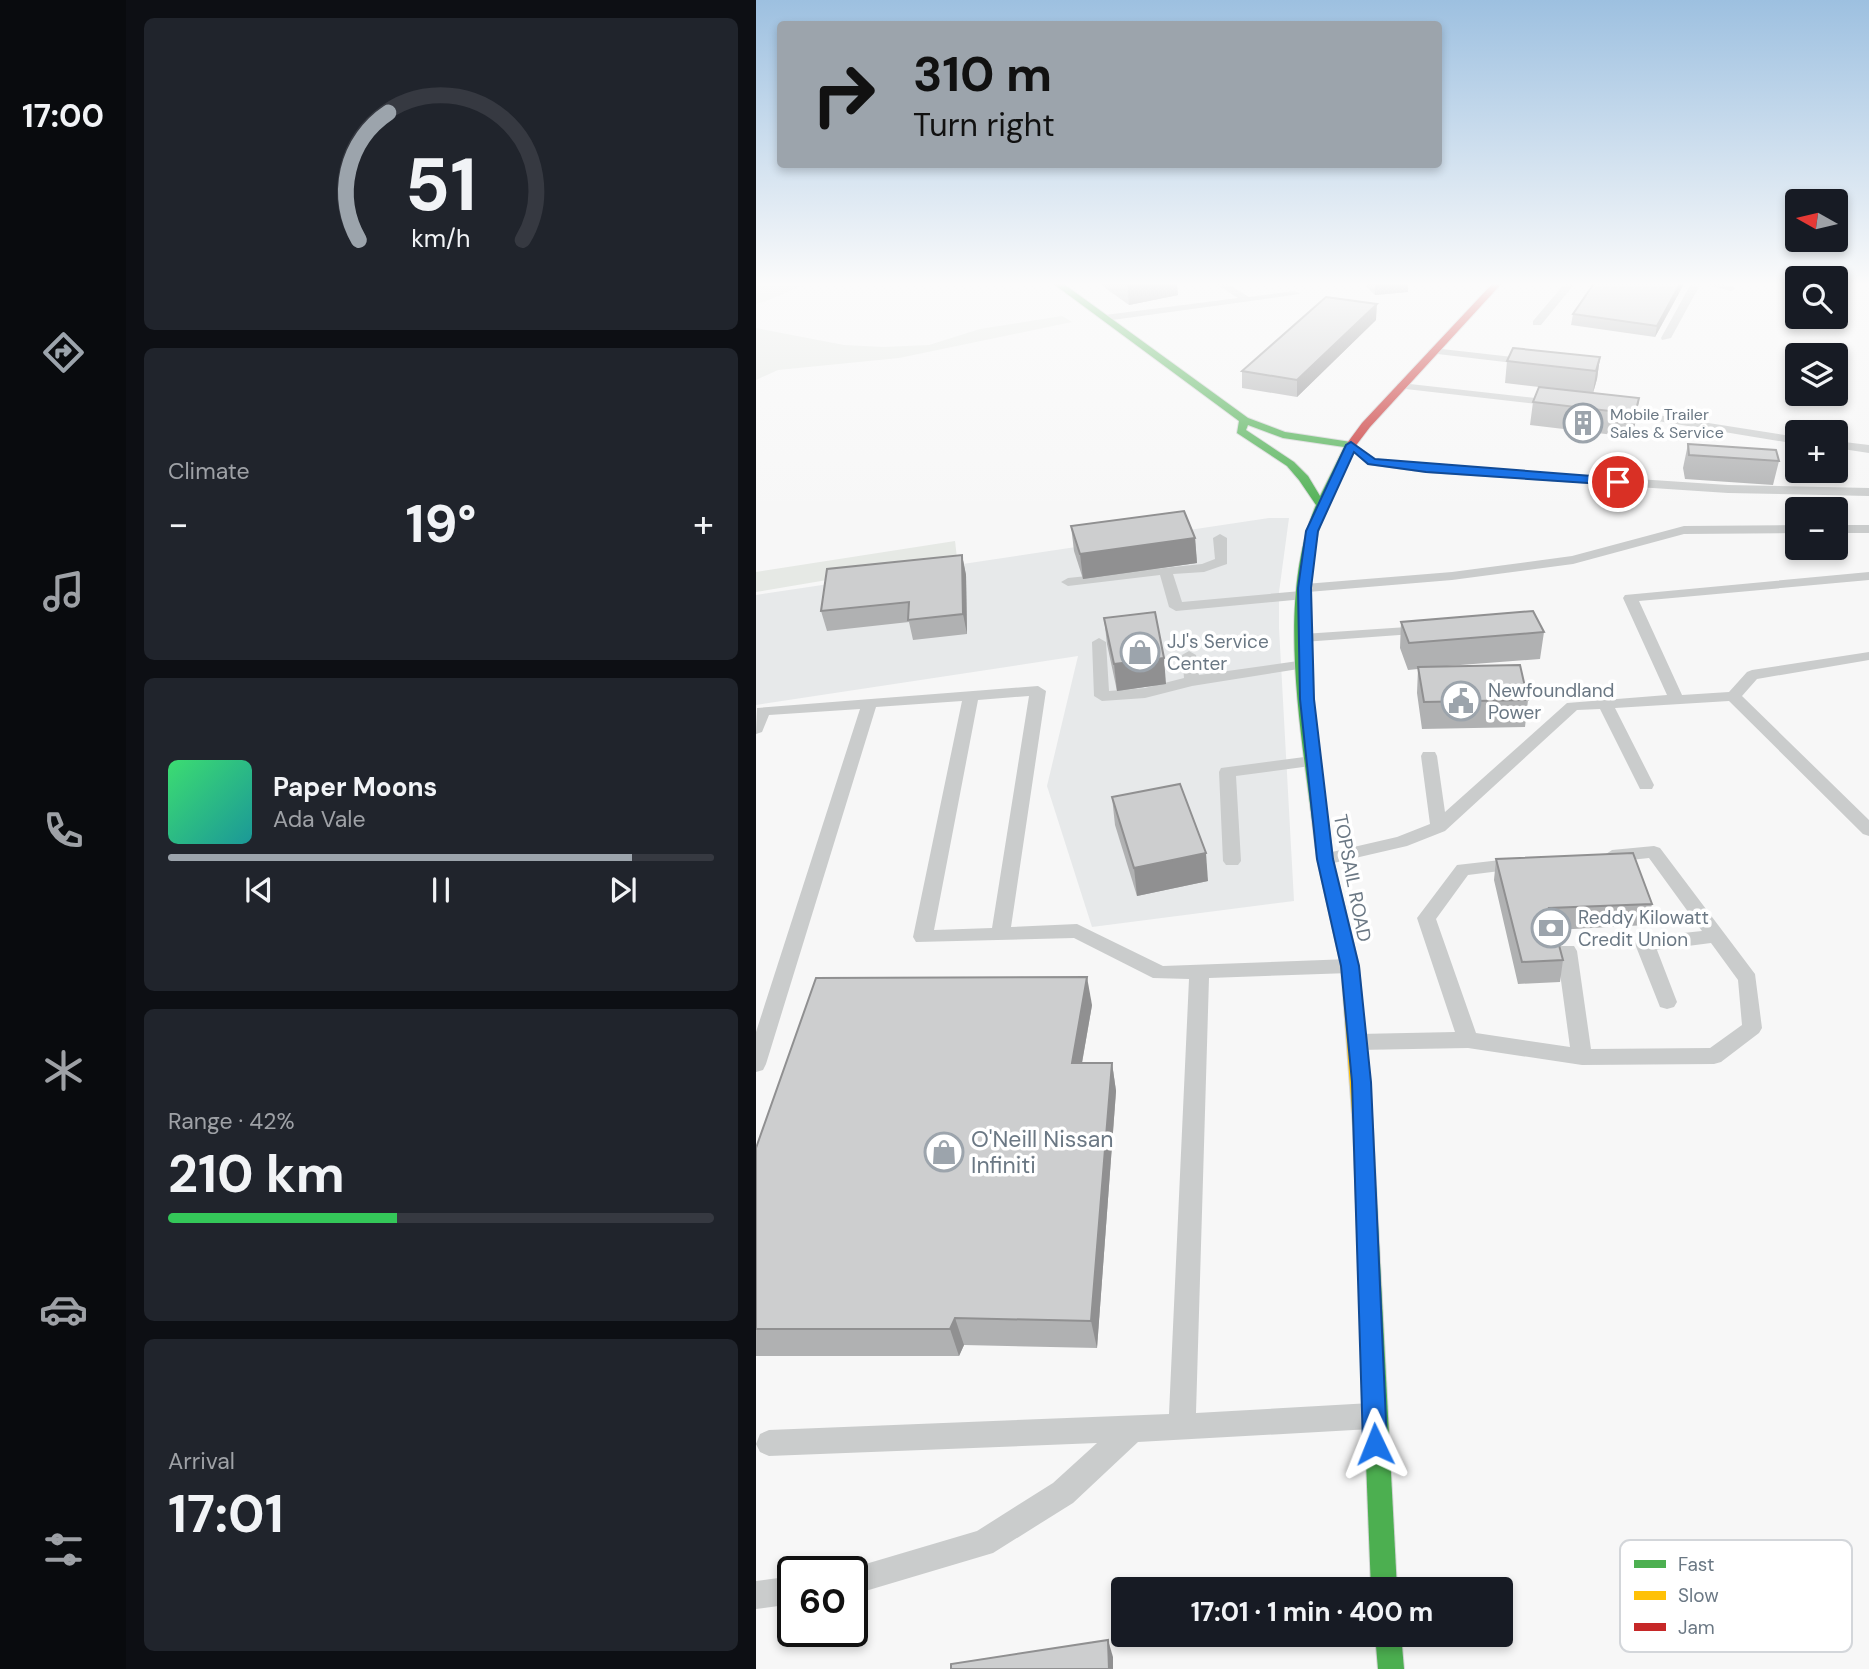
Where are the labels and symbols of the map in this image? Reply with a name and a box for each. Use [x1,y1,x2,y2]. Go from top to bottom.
north arrow [1785,189,1848,252]
building icon: Mobile Trailer Sales & Service [1562,402,1604,444]
place label: Mobile Trailer Sales & Service [1610,404,1724,443]
pin [1588,452,1648,512]
place label: JJ's Service Center [1167,629,1269,676]
shop icon: JJ's Service Center [1119,631,1161,673]
place label: Newfoundland Power [1488,678,1614,725]
public building icon: Newfoundland Power [1440,680,1482,722]
street label: TOPSAIL ROAD [1328,812,1377,944]
place label: Reddy Kilowatt Credit Union [1578,905,1709,952]
bank icon: Reddy Kilowatt Credit Union [1530,907,1572,949]
place label: O'Neill Nissan Infiniti [971,1124,1114,1180]
shop icon: O'Neill Nissan Infiniti [923,1131,965,1173]
position arrow [1338,1407,1412,1481]
legend [1620,1540,1852,1652]
text: Fast [1678,1552,1714,1577]
speed limit sign: 60 [777,1556,868,1647]
text: Slow [1678,1583,1719,1608]
text: Jam [1678,1615,1715,1640]

